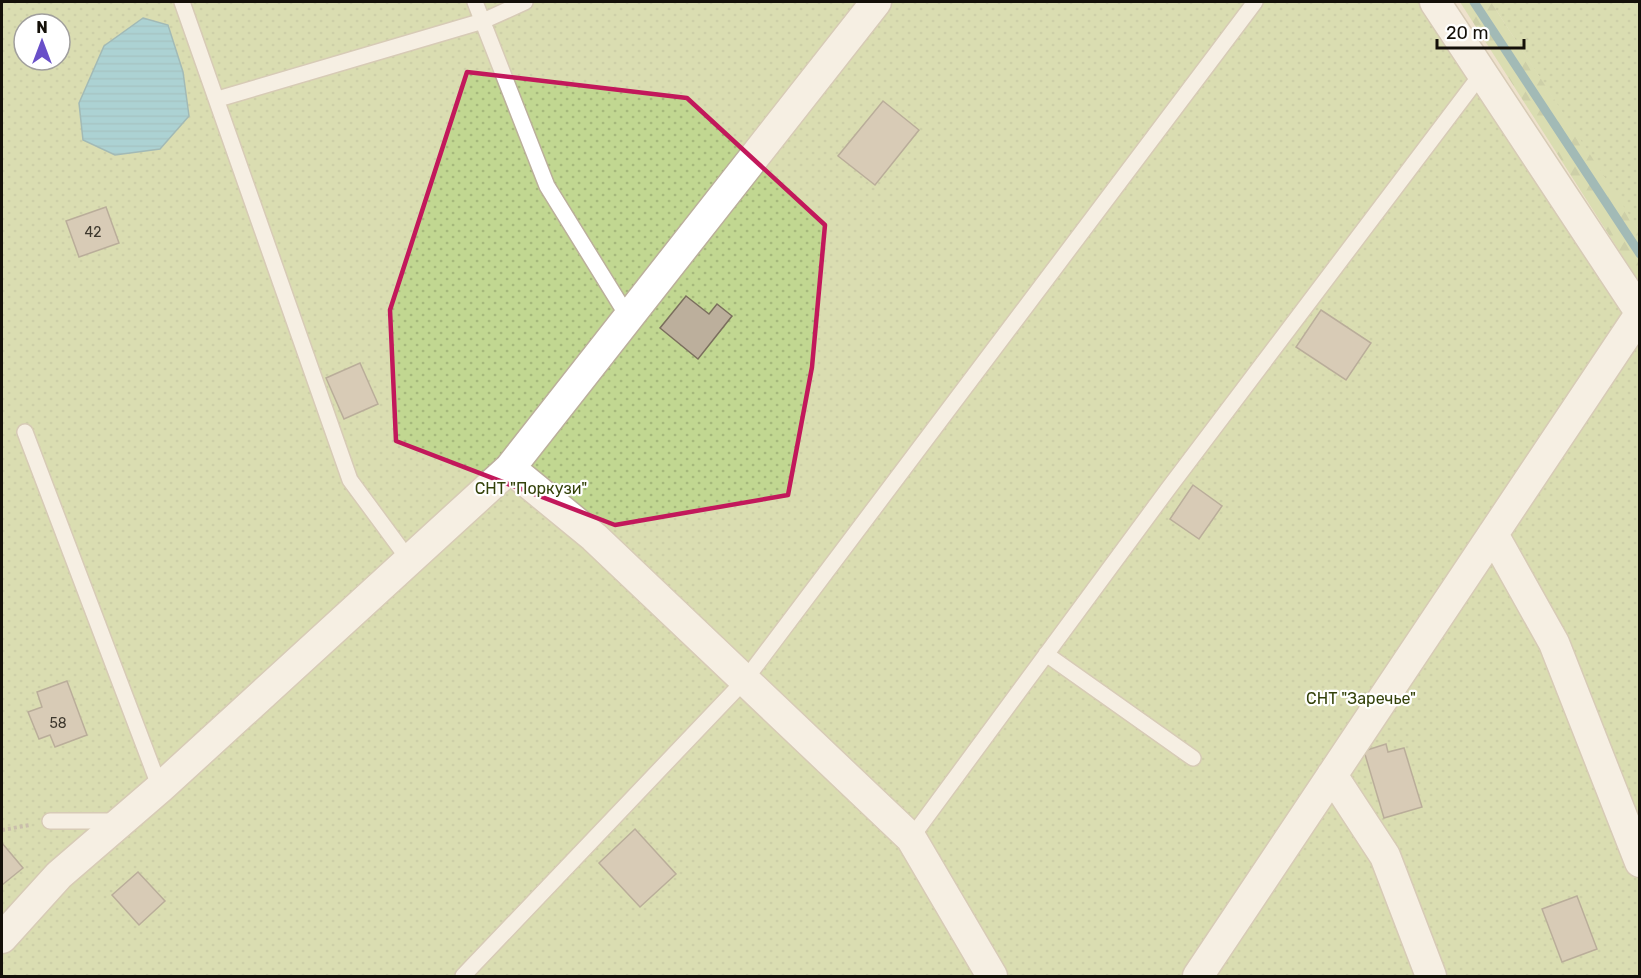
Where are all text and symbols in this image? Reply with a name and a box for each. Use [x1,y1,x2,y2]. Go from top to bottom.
north arrow [12,12,72,72]
scale bar [1437,12,1524,50]
text: N [36,18,48,37]
text: 20 m [1446,22,1488,44]
house number: 42 [85,224,101,241]
park label: СНТ "Поркузи" [475,479,587,498]
park label: СНТ "Заречье" [1306,689,1416,708]
house number: 58 [49,715,67,732]

